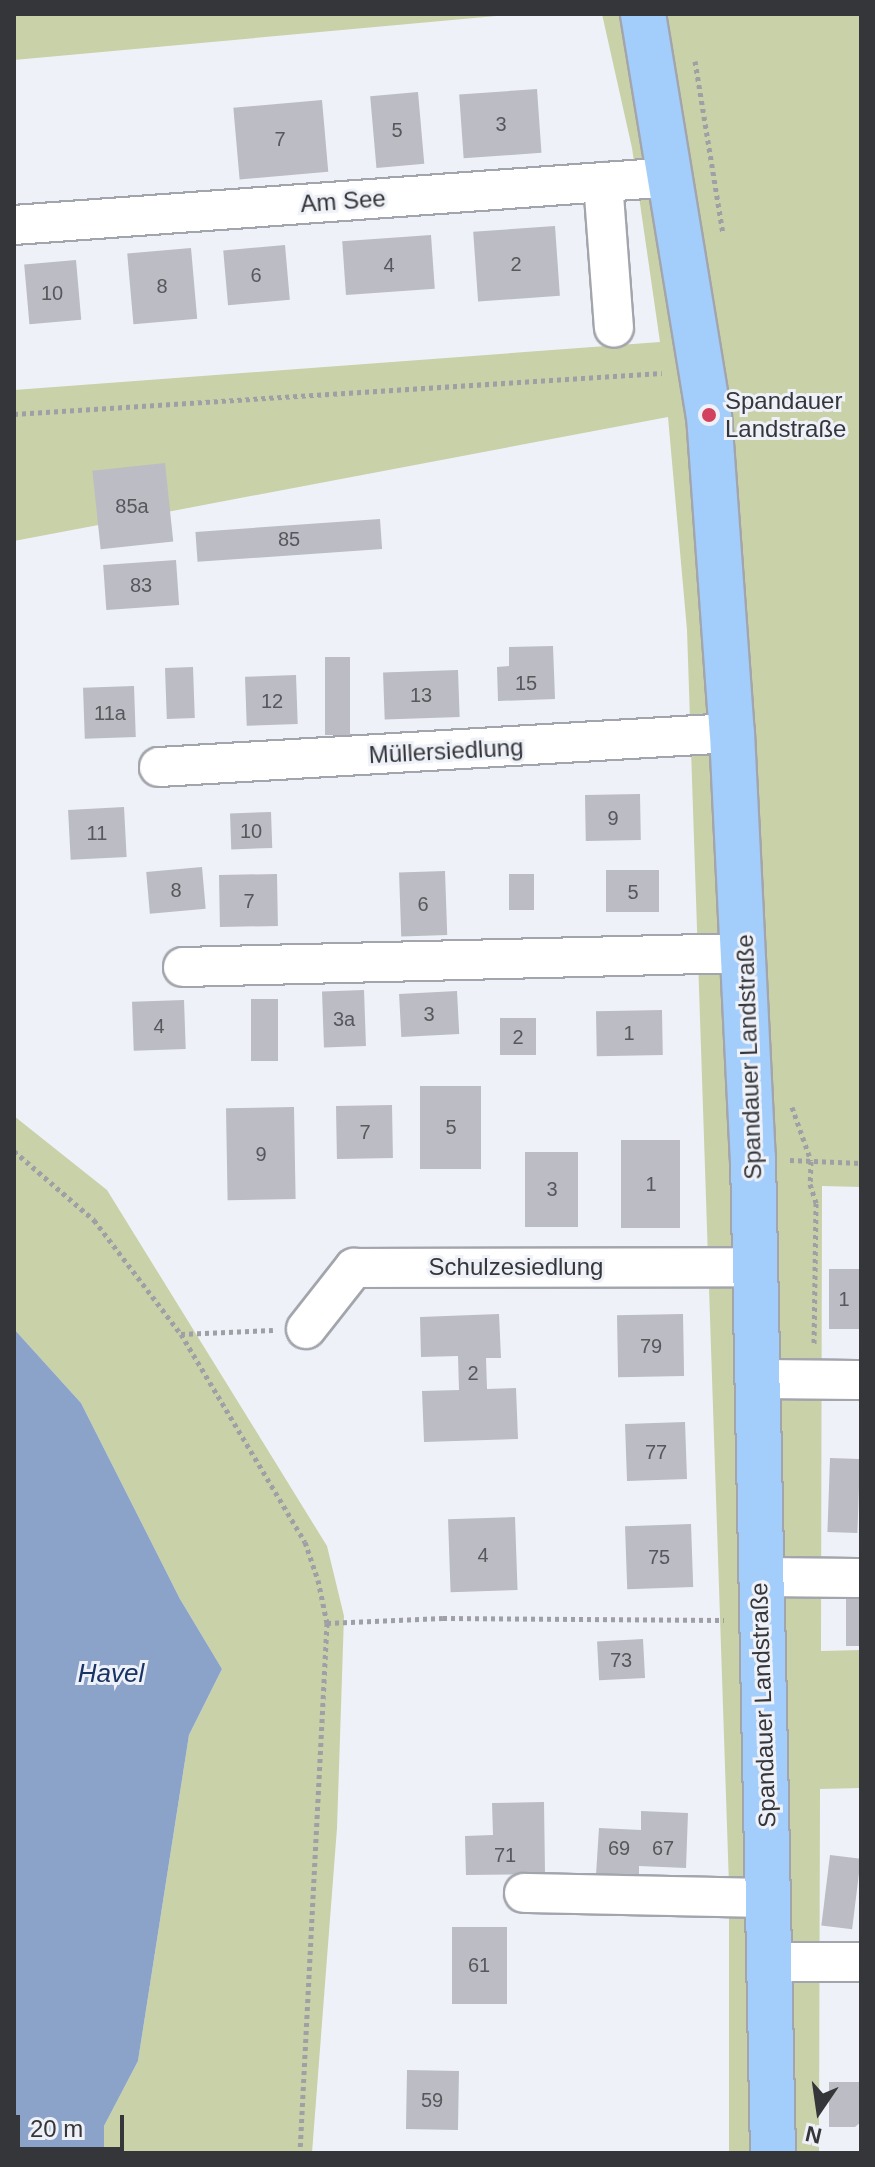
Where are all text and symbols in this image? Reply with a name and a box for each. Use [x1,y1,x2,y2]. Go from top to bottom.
house number: 3 [495,112,507,136]
house number: 5 [391,118,403,142]
house number: 7 [274,127,286,151]
street label: Am See [299,184,387,218]
house number: 2 [510,252,522,276]
house number: 4 [383,253,395,277]
house number: 6 [250,263,262,287]
house number: 8 [156,274,168,298]
house number: 10 [41,281,63,305]
place label: Spandauer Landstraße [725,387,846,443]
marker: Spandauer Landstraße [700,406,718,424]
house number: 85a [115,494,149,518]
house number: 85 [278,527,300,551]
house number: 83 [130,573,152,597]
house number: 15 [515,671,537,695]
house number: 13 [410,683,432,707]
house number: 12 [261,689,283,713]
house number: 11a [94,701,126,725]
street label: Müllersiedlung [368,733,524,769]
house number: 9 [607,806,619,830]
house number: 10 [240,819,262,843]
house number: 11 [87,821,107,845]
house number: 8 [170,878,182,902]
house number: 5 [627,880,639,904]
house number: 7 [243,889,255,913]
house number: 6 [417,892,429,916]
street label: Spandauer Landstraße [730,934,768,1180]
house number: 3 [423,1002,435,1026]
house number: 3a [333,1007,355,1031]
house number: 4 [153,1014,165,1038]
house number: 1 [623,1021,635,1045]
house number: 2 [512,1025,524,1049]
house number: 5 [445,1115,457,1139]
house number: 7 [359,1120,371,1144]
house number: 9 [255,1142,267,1166]
house number: 1 [645,1172,657,1196]
house number: 3 [546,1177,558,1201]
street label: Schulzesiedlung [429,1253,603,1281]
house number: 1 [838,1287,850,1311]
house number: 79 [640,1334,662,1358]
house number: 2 [467,1361,479,1385]
house number: 77 [645,1440,667,1464]
house number: 4 [477,1543,489,1567]
house number: 75 [648,1545,670,1569]
street label: Spandauer Landstraße [744,1582,782,1828]
house number: 73 [610,1648,632,1672]
water label: Havel [78,1658,144,1690]
house number: 69 [608,1836,630,1860]
house number: 67 [652,1836,674,1860]
house number: 71 [494,1843,516,1867]
house number: 61 [468,1953,490,1977]
north arrow [779,2071,859,2151]
house number: 59 [421,2088,443,2112]
scale bar [20,2099,128,2149]
text: 20 m [30,2115,83,2142]
text: N [803,2121,824,2149]

